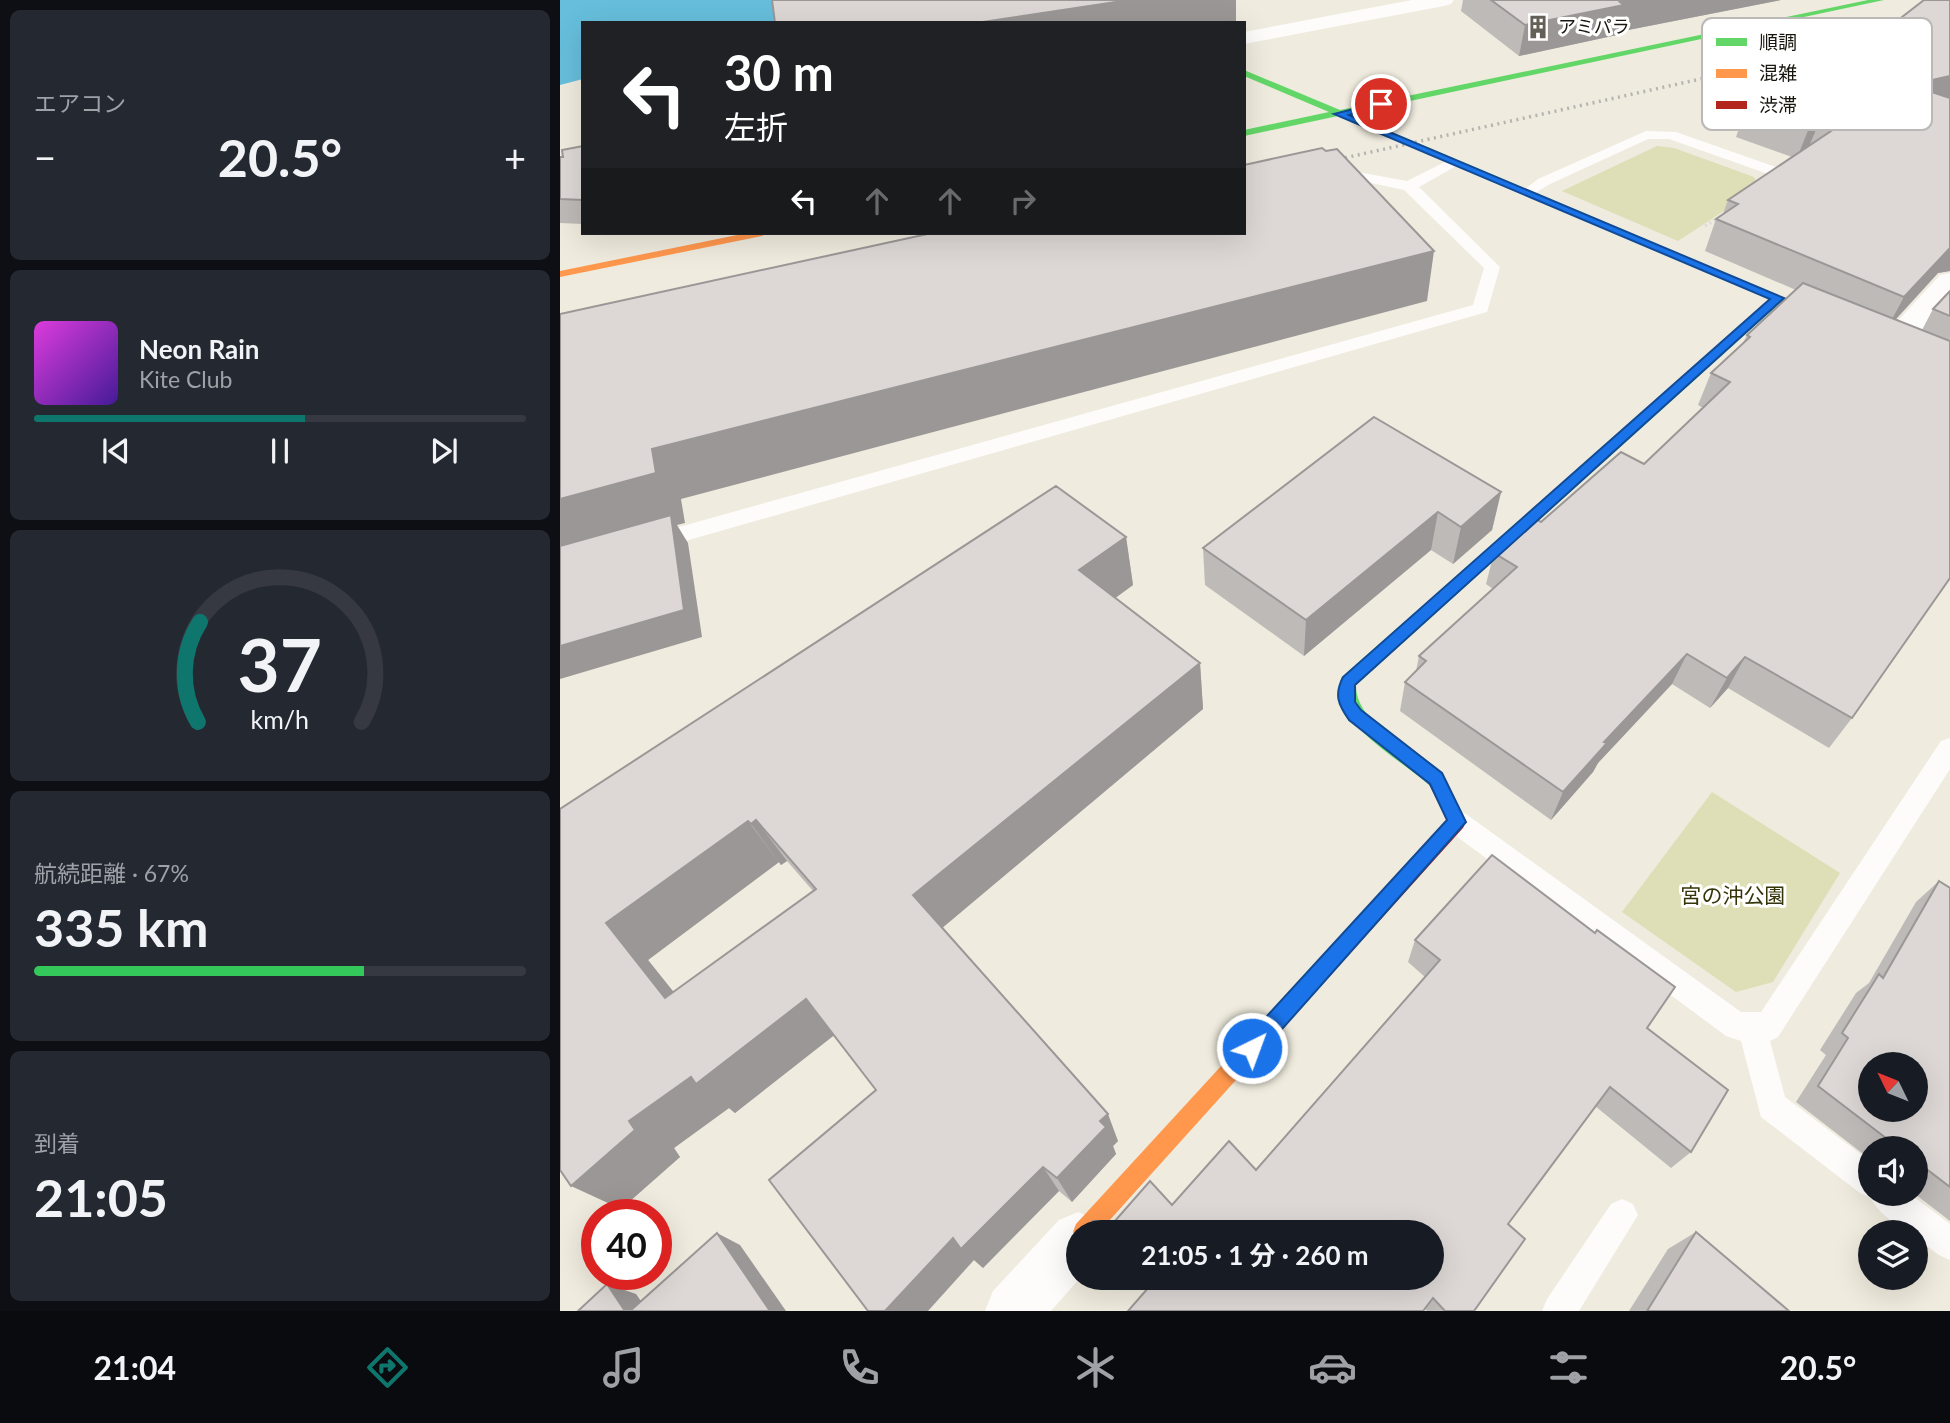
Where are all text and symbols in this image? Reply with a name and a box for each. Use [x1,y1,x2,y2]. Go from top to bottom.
building icon: アミパラ [1524,13,1552,41]
place label: アミパラ [1558,15,1630,37]
legend [1702,18,1932,130]
text: 順調 [1759,30,1797,53]
text: 30 m [724,43,834,101]
icon: left [609,49,700,140]
text: 混雑 [1759,61,1797,84]
pin [1351,74,1411,134]
icon: arrive [1362,85,1400,123]
text: エアコン [34,89,126,117]
text: 渋滞 [1759,93,1797,116]
text: 左折 [724,107,788,146]
text: 20.5° [218,126,342,188]
text: − [34,134,56,180]
text: + [504,134,526,180]
icon: left [785,182,823,220]
icon: ahead [858,182,896,220]
icon: ahead [931,182,969,220]
icon: right [1004,182,1042,220]
text: Neon Rain [139,333,259,365]
text: Kite Club [139,365,232,393]
icon: previous [97,432,135,470]
icon: pause [261,432,299,470]
icon: next [425,432,463,470]
text: 37 [238,620,322,708]
text: km/h [251,703,309,733]
text: 航続距離 · 67% [34,859,189,887]
park label: 宮の沖公園 [1681,882,1786,907]
text: 335 km [34,896,208,958]
position arrow [1215,1011,1289,1085]
north arrow [1858,1052,1928,1122]
map controls [1858,1052,1928,1290]
text: 到着 [34,1129,80,1157]
button: sound [1858,1136,1928,1206]
text: 21:05 [34,1166,168,1228]
speed limit sign: 40 [581,1199,672,1290]
button: layers [1858,1220,1928,1290]
text: 21:05 · 1 分 · 260 m [1141,1239,1369,1271]
icon: directions [363,1343,412,1392]
icon: music [599,1343,648,1392]
icon: phone [835,1343,884,1392]
icon: climate [1071,1343,1120,1392]
icon: car [1308,1343,1357,1392]
icon: filters [1544,1343,1593,1392]
text: 21:04 [94,1348,176,1387]
text: 20.5° [1780,1348,1856,1387]

